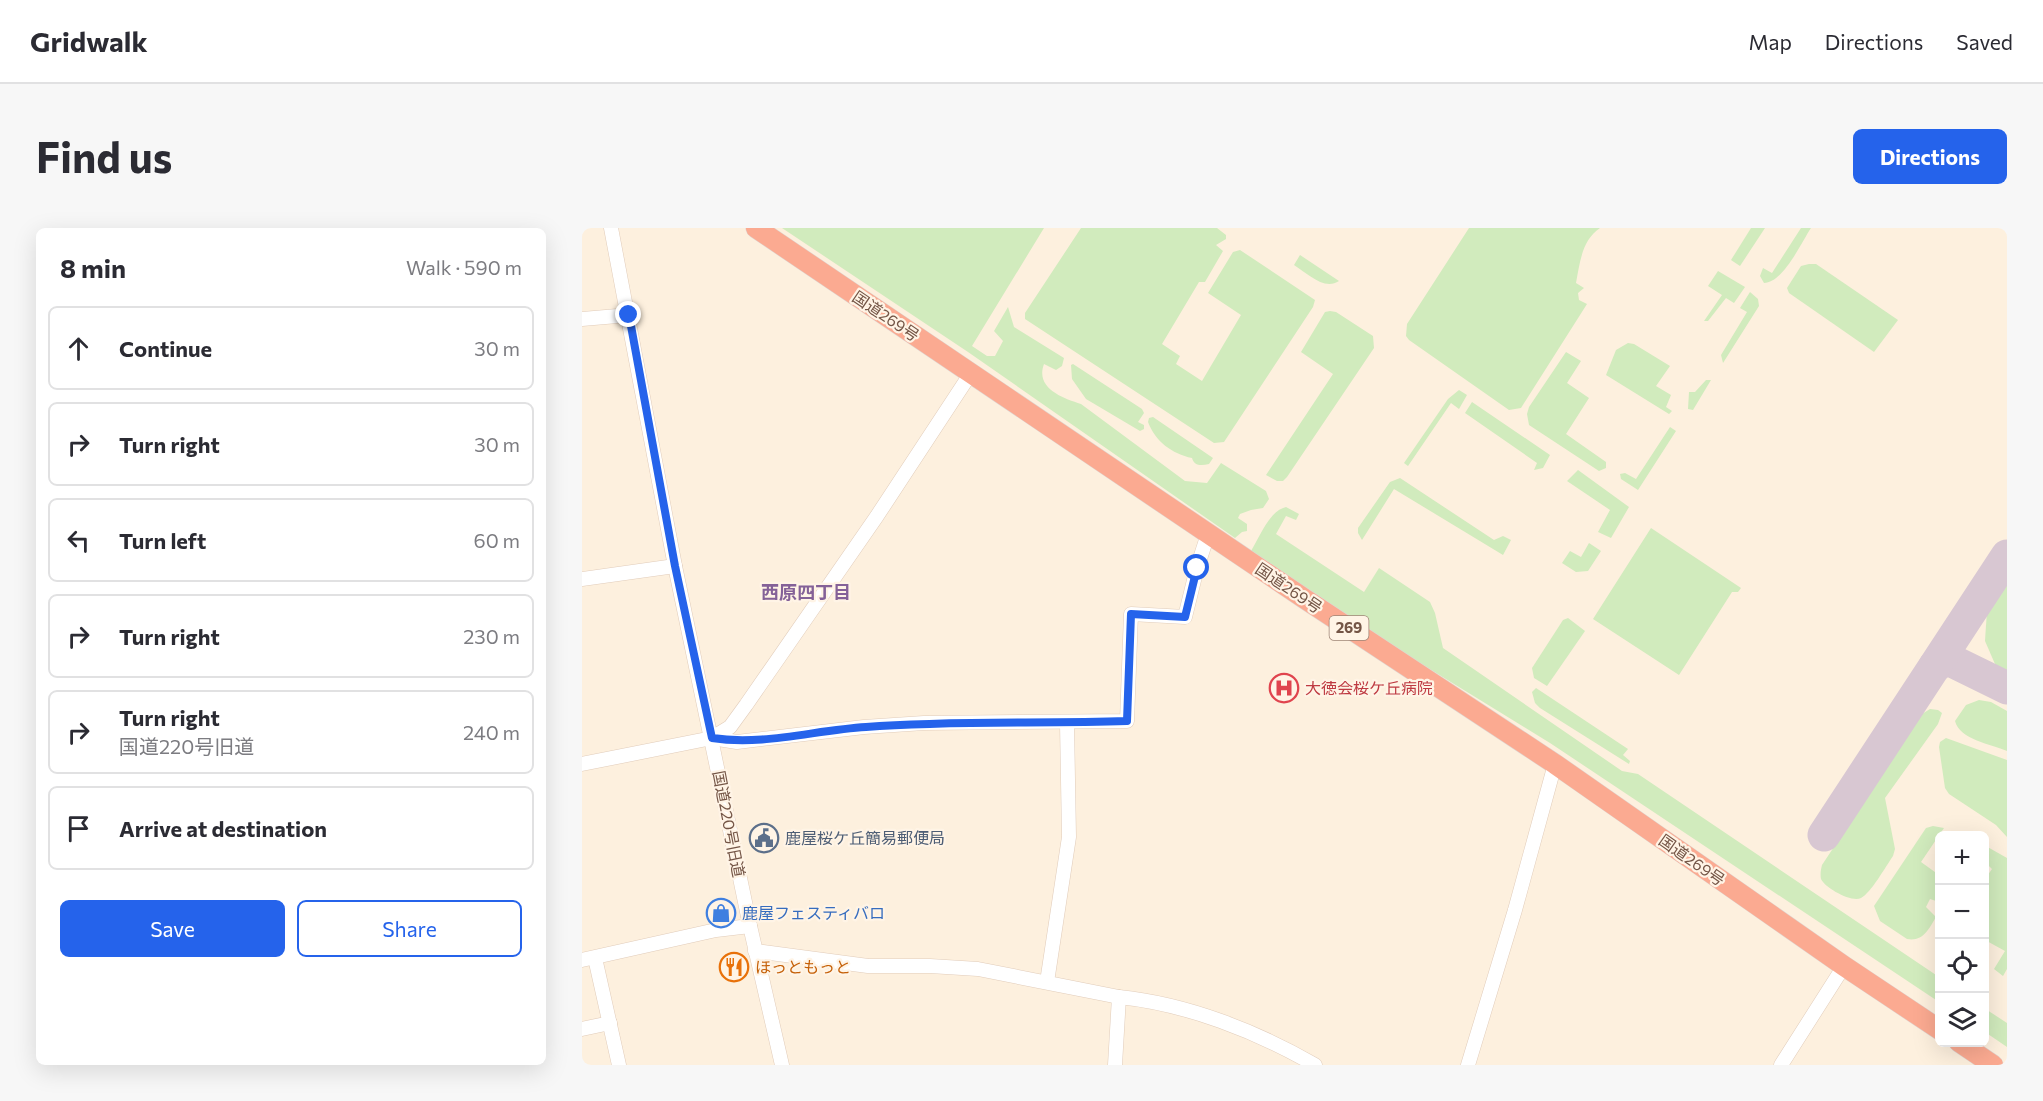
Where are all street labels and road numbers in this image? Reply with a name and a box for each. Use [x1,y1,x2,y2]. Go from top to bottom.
street label: 国道269号 [849,286,923,345]
street label: 国道269号 [1252,558,1326,617]
road number: 269 [1330,616,1368,640]
street label: 国道220号旧道 [710,769,749,879]
street label: 国道269号 [1656,830,1729,889]

